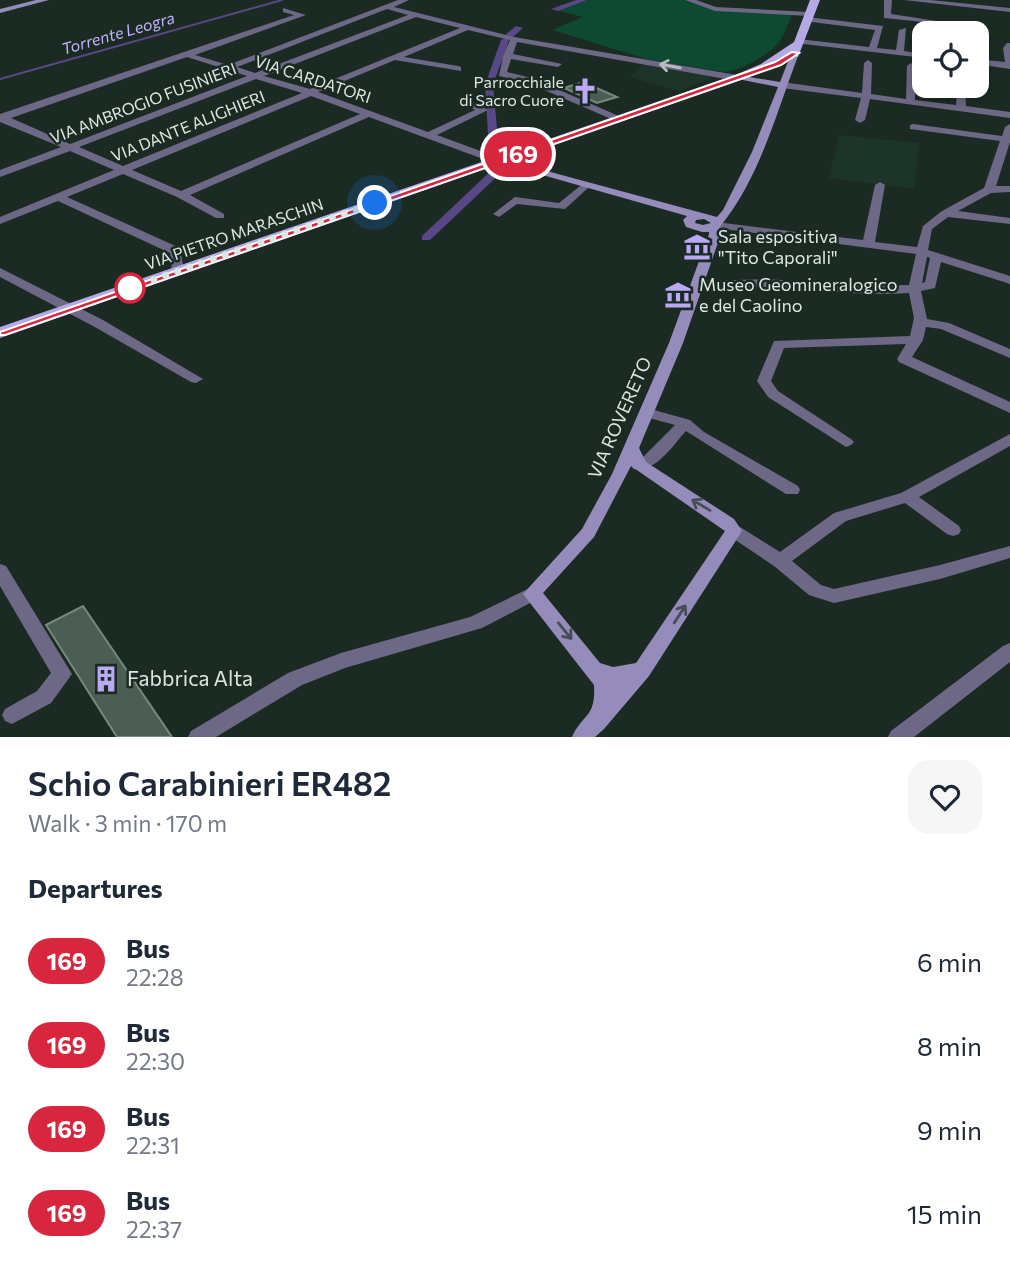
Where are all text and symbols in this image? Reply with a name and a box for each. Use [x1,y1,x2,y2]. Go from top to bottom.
water label: Torrente Leogra [59,7,177,58]
map controls [912,21,989,98]
button: locate [912,21,989,98]
street label: VIA CARDATORI [253,51,374,106]
street label: VIA AMBROGIO FUSINIERI [47,58,239,147]
one-way arrow [659,59,682,72]
place label: Parrocchiale di Sacro Cuore [459,72,564,109]
church icon: Parrocchiale di Sacro Cuore [570,76,600,106]
street label: VIA DANTE ALIGHIERI [108,86,268,165]
line badge: 169 [478,131,558,177]
text: 169 [498,139,538,168]
your location [357,185,392,220]
street label: VIA PIETRO MARASCHIN [142,194,326,273]
place label: Sala espositiva "Tito Caporali" [718,225,838,268]
museum icon: Sala espositiva "Tito Caporali" [682,232,712,262]
unlabelled marker [115,273,145,303]
place label: Museo Geomineralogico e del Caolino [699,273,898,316]
museum icon: Museo Geomineralogico e del Caolino [663,280,693,310]
street label: VIA ROVERETO [582,353,656,482]
one-way arrow [692,498,712,512]
one-way arrow [673,604,687,624]
one-way arrow [557,621,572,640]
building icon: Fabbrica Alta [91,664,121,694]
place label: Fabbrica Alta [127,665,253,690]
button: heart [908,760,982,834]
text: Schio Carabinieri ER482 [28,762,391,803]
text: Walk · 3 min · 170 m [28,809,227,837]
text: Departures [28,872,163,903]
text: Bus [126,932,170,963]
text: 169 [46,946,87,975]
text: 6 min [917,946,982,977]
text: 22:28 [126,963,184,991]
text: Bus [126,1016,170,1047]
text: 169 [46,1030,87,1059]
text: 8 min [917,1030,982,1061]
text: 22:30 [126,1047,185,1075]
text: Bus [126,1100,170,1131]
text: 169 [46,1114,87,1143]
text: 9 min [917,1114,982,1145]
text: 22:31 [126,1131,180,1159]
text: Bus [126,1184,170,1215]
text: 169 [46,1198,87,1227]
text: 15 min [907,1198,982,1229]
text: 22:37 [126,1215,182,1243]

